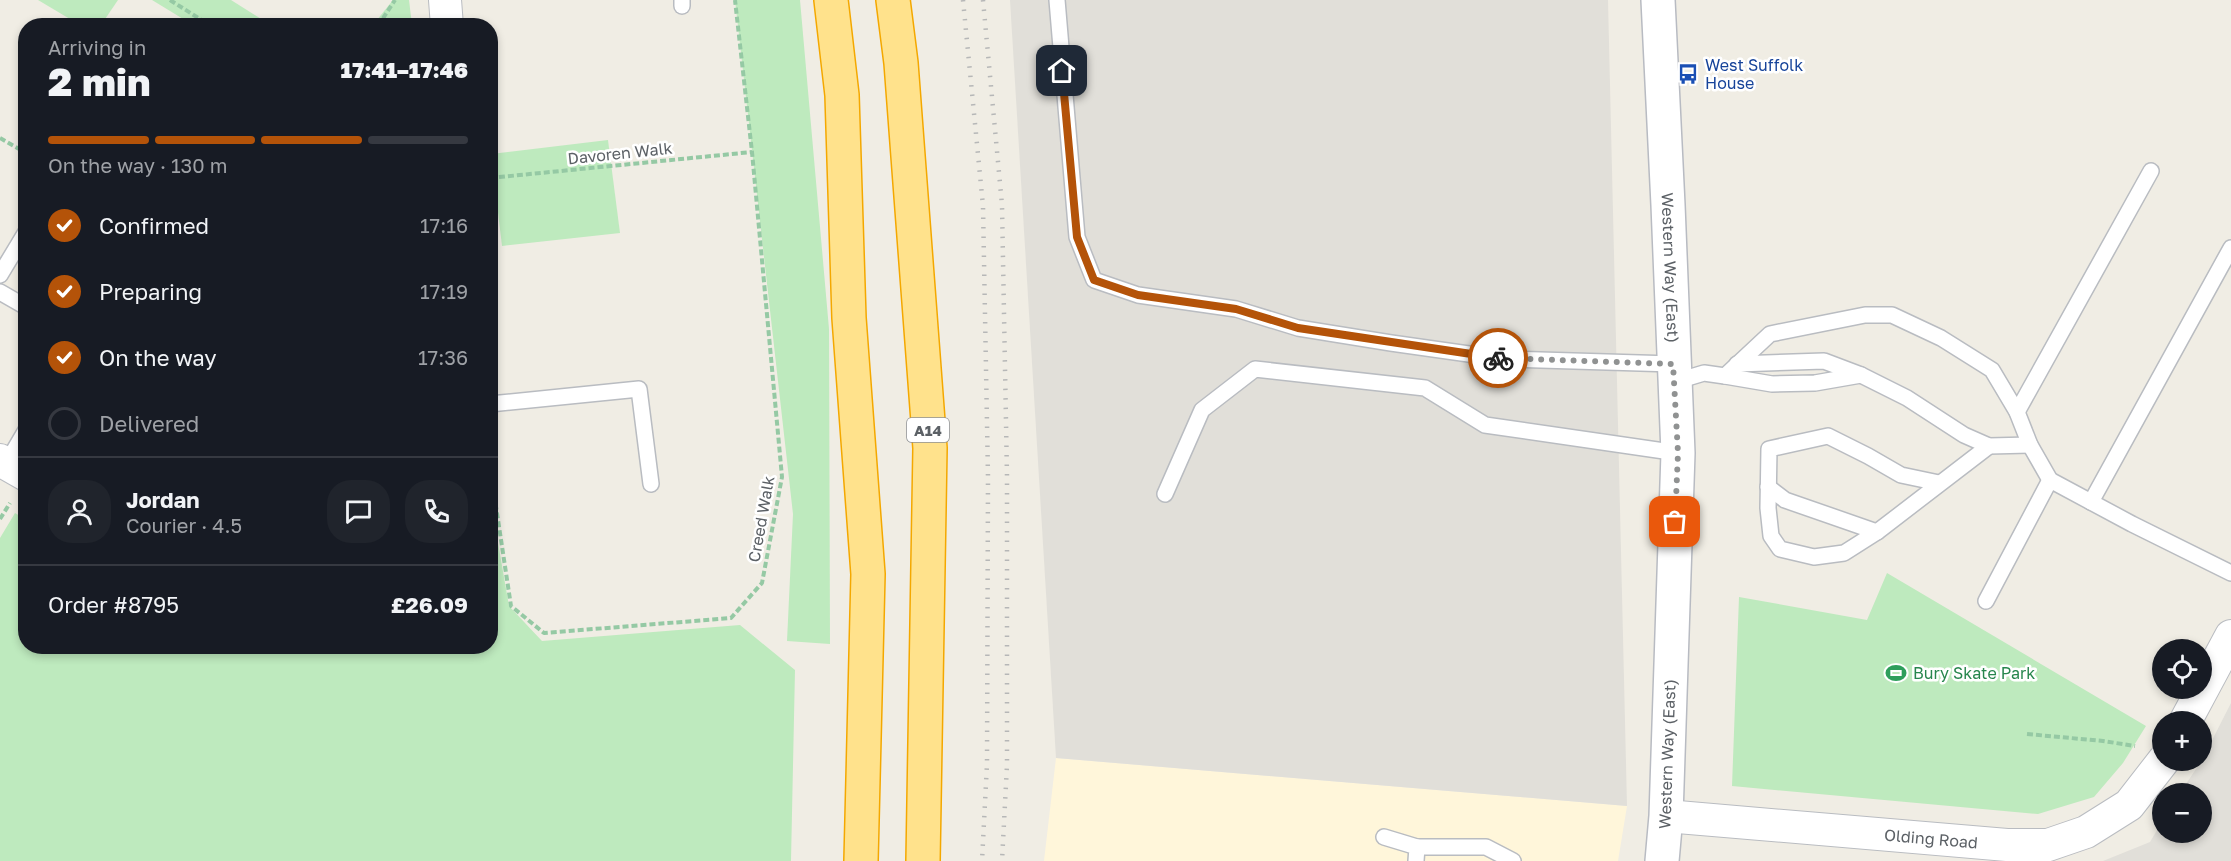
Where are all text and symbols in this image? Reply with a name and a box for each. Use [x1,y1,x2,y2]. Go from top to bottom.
text: Arriving in [48,35,146,59]
pin [1036,45,1087,96]
icon: home [1045,54,1078,87]
place label: West Suffolk House [1705,55,1803,93]
text: 17:41–17:46 [341,56,468,83]
text: 2 min [48,58,151,105]
bus stop icon: West Suffolk House [1676,62,1700,86]
street label: Davoren Walk [567,138,673,168]
text: On the way · 130 m [48,153,227,177]
street label: Western Way (East) [1657,192,1684,343]
icon: check [48,209,81,242]
text: Confirmed [99,212,209,239]
text: 17:16 [420,213,468,237]
icon: check [48,275,81,308]
text: Preparing [99,278,202,305]
text: 17:19 [420,279,468,303]
courier [1468,328,1528,388]
icon: check [48,341,81,374]
icon: bike [1482,342,1515,375]
text: On the way [99,344,217,371]
text: 17:36 [418,345,468,369]
text: Delivered [99,410,199,437]
road number: A14 [907,418,949,442]
street label: Creed Walk [744,474,778,564]
button: person [48,480,111,543]
button: chat [327,480,390,543]
button: phone [405,480,468,543]
text: Jordan [126,486,200,513]
pin [1649,496,1700,547]
icon: bag [1658,505,1691,538]
text: Courier · 4.5 [126,513,242,537]
text: Order #8795 [48,591,179,618]
text: £26.09 [391,591,468,618]
map controls [2152,639,2212,843]
button: locate [2152,639,2212,699]
sports icon: Bury Skate Park [1884,661,1908,685]
place label: Bury Skate Park [1913,663,2035,683]
street label: Western Way (East) [1654,679,1680,829]
button: + [2152,711,2212,771]
button: − [2152,783,2212,843]
street label: Olding Road [1883,825,1979,852]

